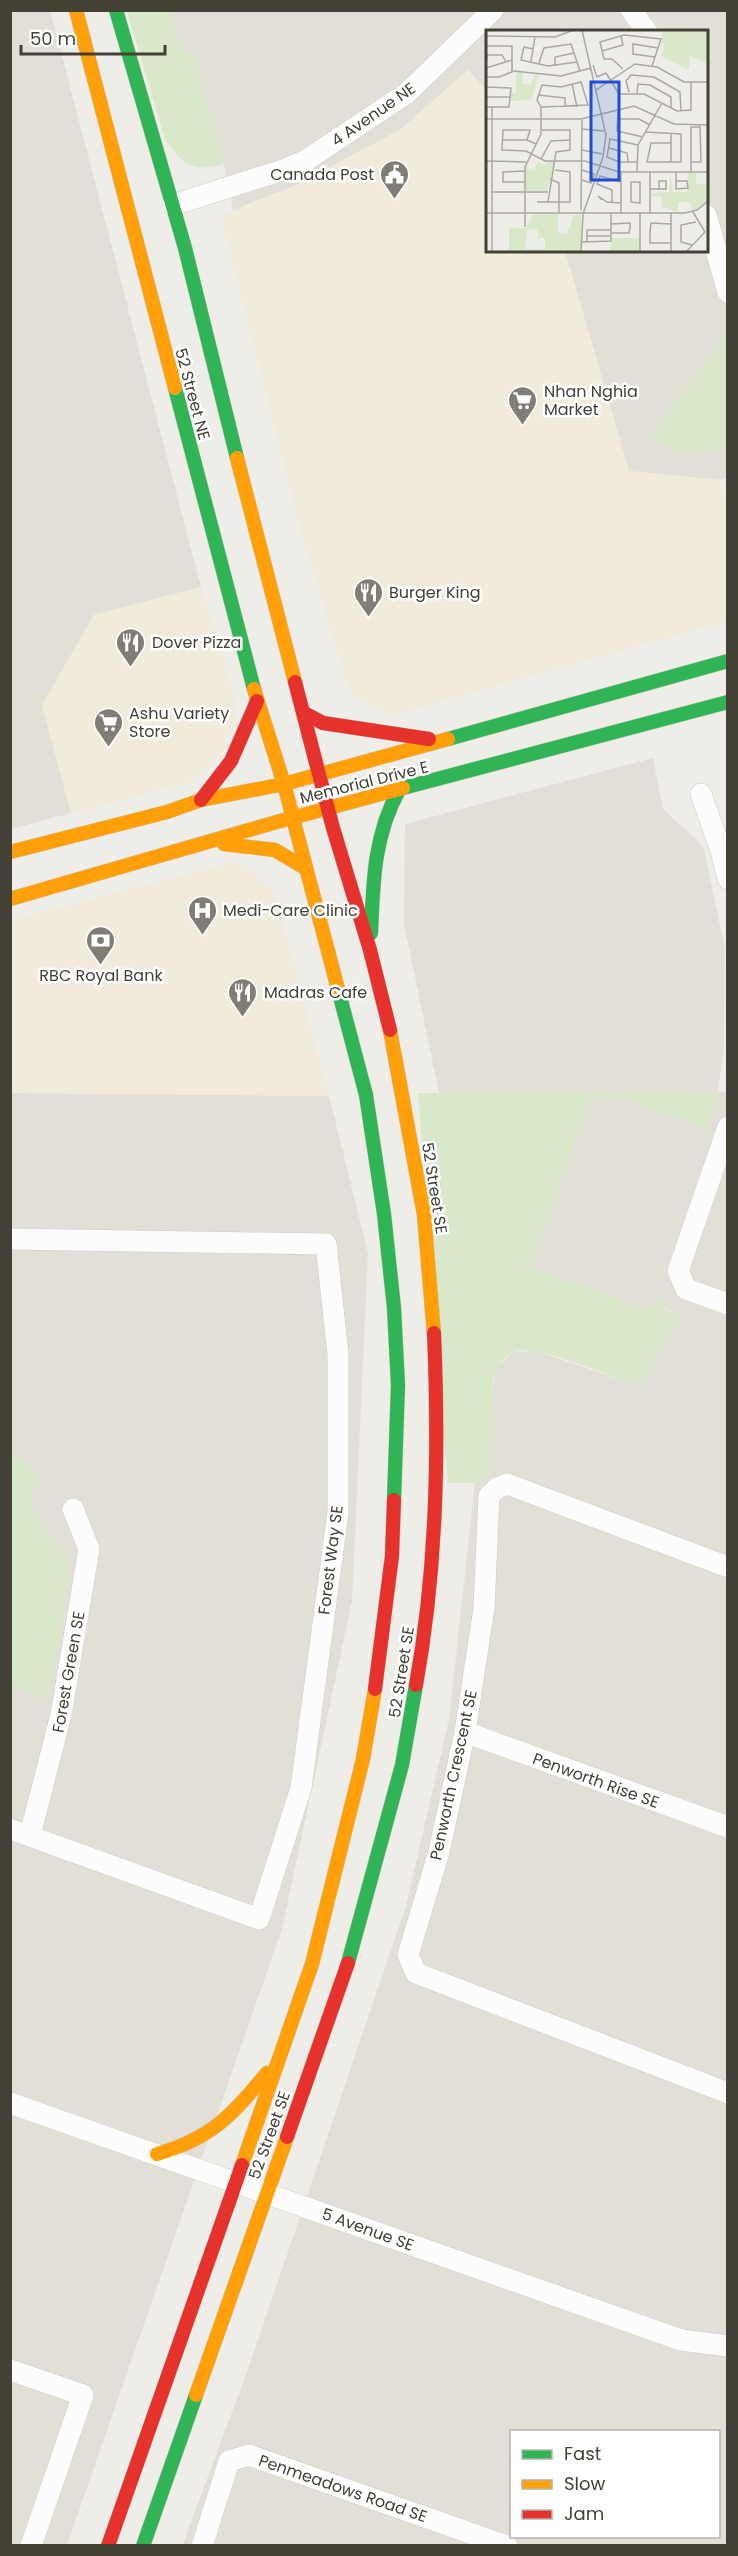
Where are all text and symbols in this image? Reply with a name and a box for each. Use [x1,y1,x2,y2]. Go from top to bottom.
scale bar [21,18,165,56]
text: 50 m [30,26,76,51]
inset map [486,30,708,252]
street label: 4 Avenue NE [326,77,420,152]
public building icon: Canada Post [379,158,411,200]
place label: Canada Post [270,163,374,186]
street label: 52 Street NE [169,346,216,443]
place label: Nhan Nghia Market [544,380,638,421]
supermarket icon: Nhan Nghia Market [507,384,539,426]
restaurant icon: Burger King [352,576,384,618]
place label: Burger King [389,581,481,604]
restaurant icon: Dover Pizza [115,626,147,668]
place label: Dover Pizza [152,631,241,654]
place label: Ashu Variety Store [129,702,229,743]
supermarket icon: Ashu Variety Store [92,706,124,748]
street label: Memorial Drive E [297,755,431,810]
hospital icon: Medi-Care Clinic [186,894,218,936]
place label: Medi-Care Clinic [223,899,358,922]
bank icon: RBC Royal Bank [85,924,117,966]
place label: RBC Royal Bank [39,964,163,987]
restaurant icon: Madras Cafe [227,976,259,1018]
place label: Madras Cafe [264,981,367,1004]
street label: 52 Street SE [416,1141,453,1235]
street label: Forest Way SE [312,1504,349,1616]
street label: Forest Green SE [46,1610,90,1735]
street label: 52 Street SE [383,1625,420,1719]
street label: Penworth Crescent SE [424,1688,483,1862]
street label: Penworth Rise SE [529,1747,662,1814]
street label: 52 Street SE [243,2088,296,2182]
street label: 5 Avenue SE [319,2202,417,2257]
legend [510,2430,720,2538]
text: Fast [564,2441,601,2466]
street label: Penmeadows Road SE [255,2449,430,2528]
text: Slow [564,2471,606,2496]
text: Jam [564,2501,604,2526]

